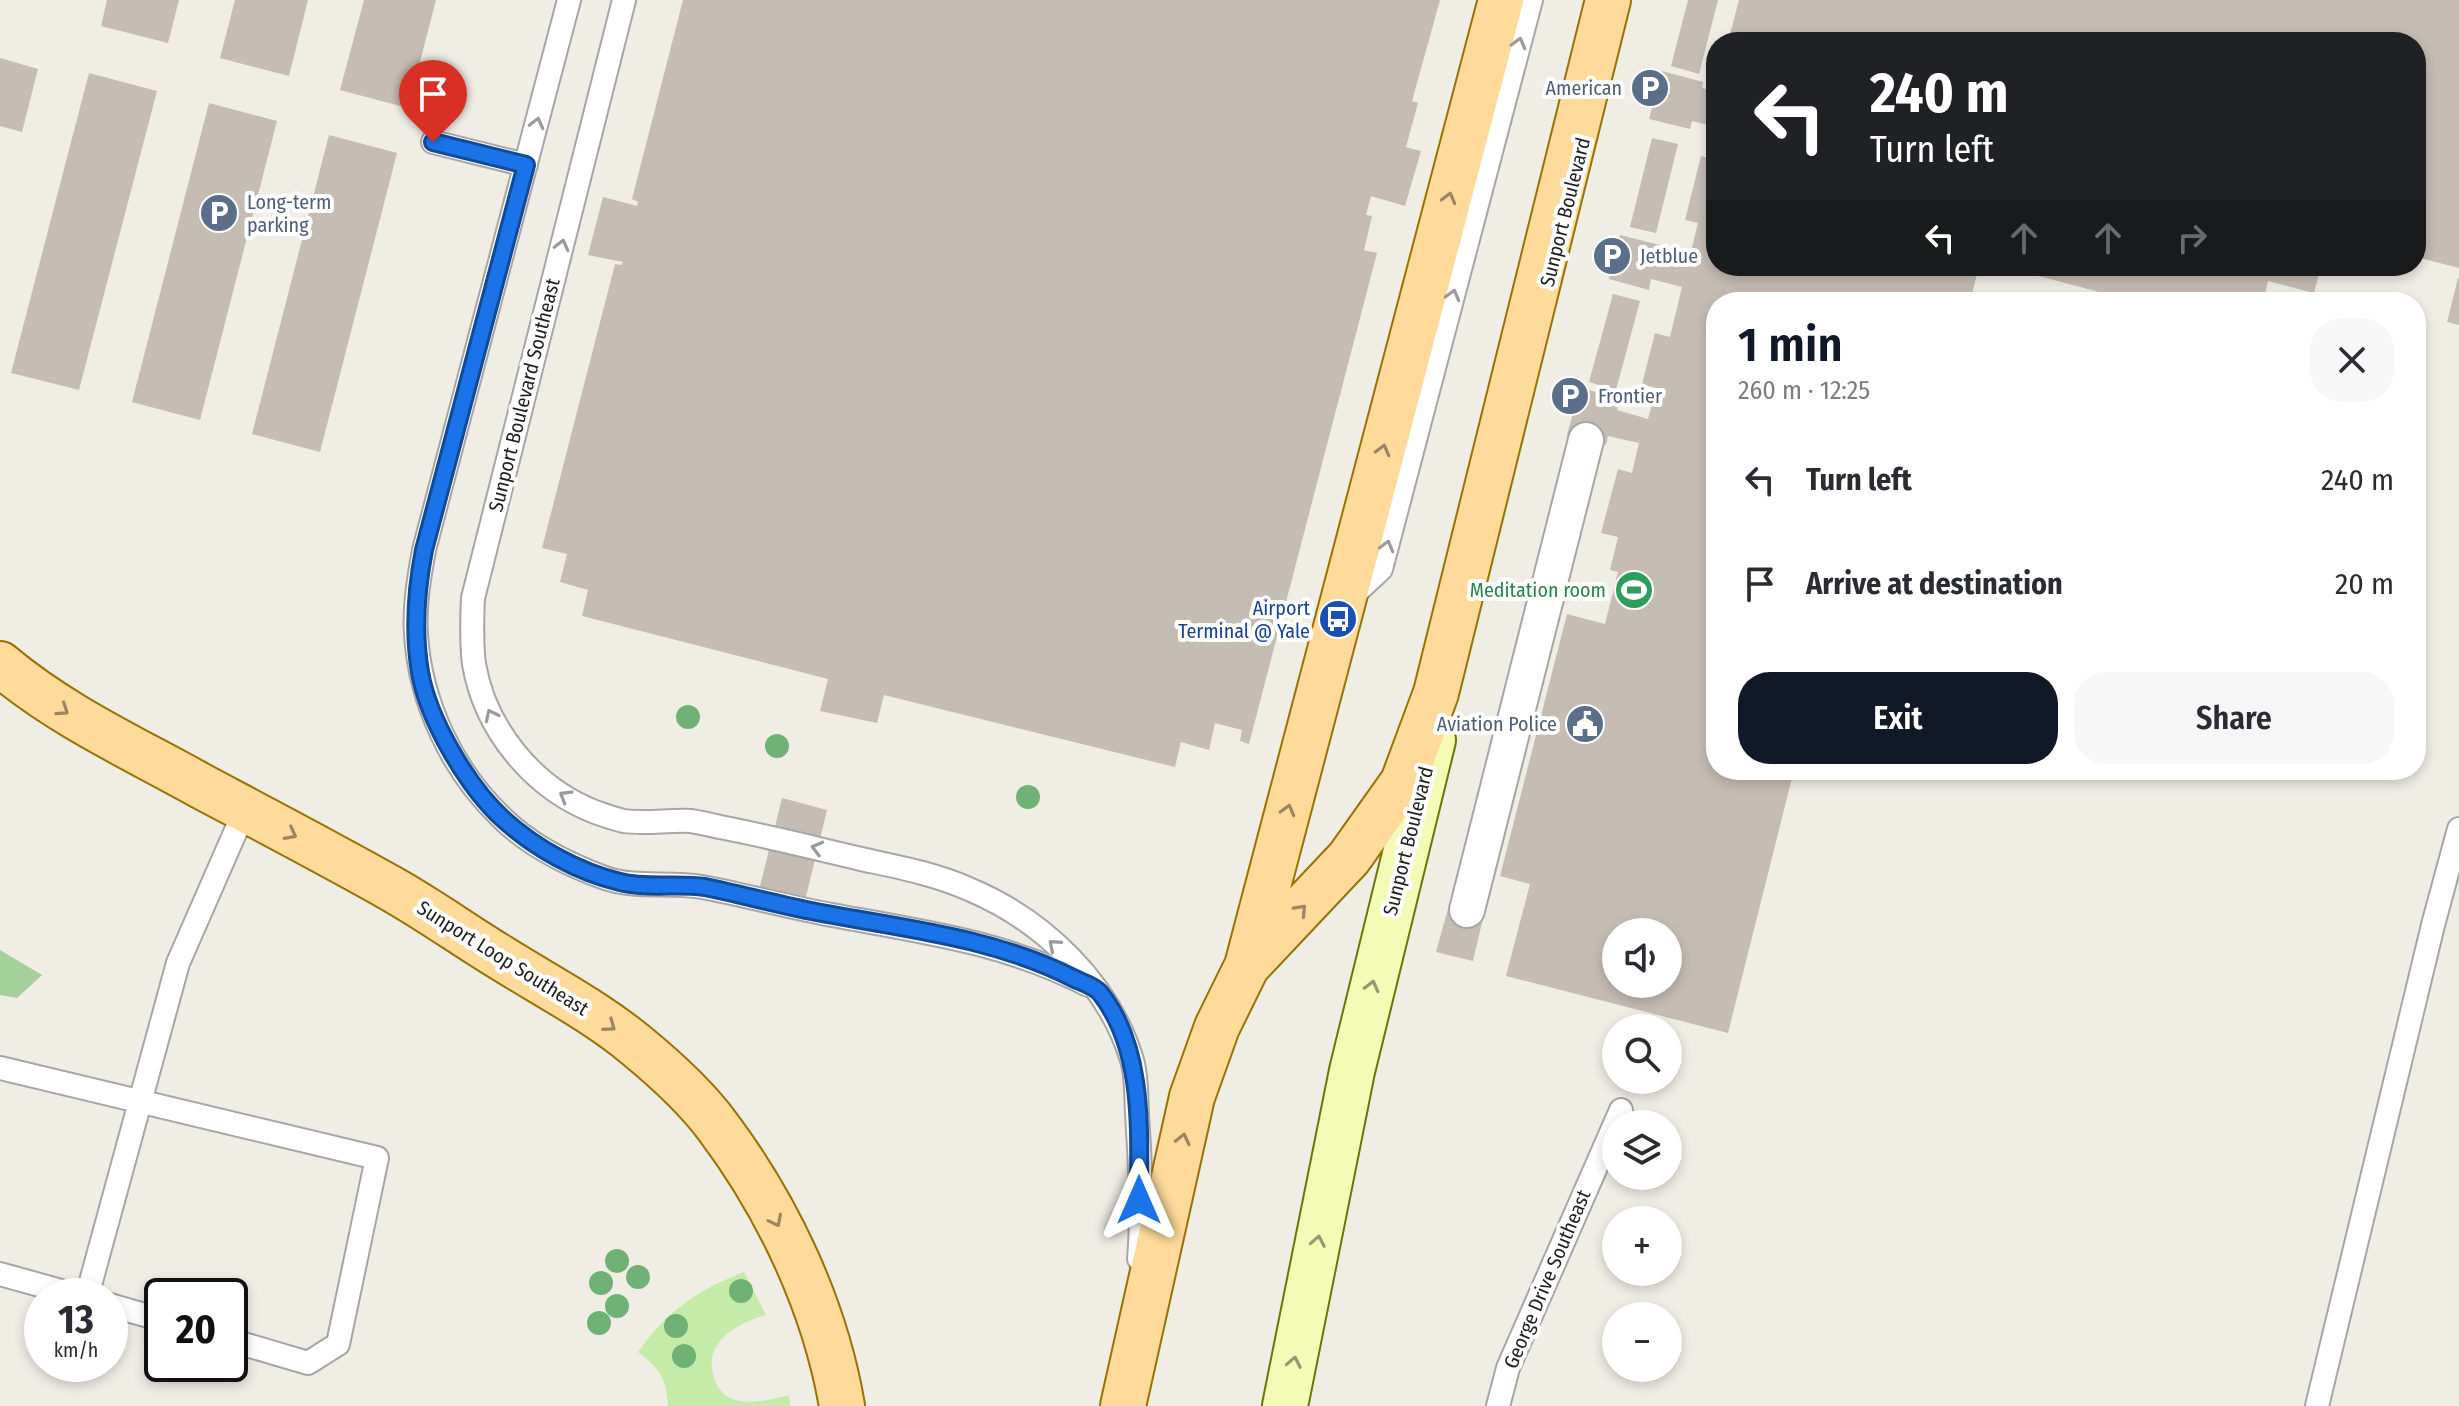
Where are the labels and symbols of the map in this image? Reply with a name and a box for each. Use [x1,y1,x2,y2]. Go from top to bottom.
one-way arrow [1510,37,1527,51]
pin [399,60,467,142]
parking icon: American [1629,67,1671,109]
place label: American [1546,76,1622,100]
one-way arrow [528,116,545,130]
street label: Sunport Boulevard [1535,135,1595,289]
place label: Long-term parking [247,190,331,237]
parking icon: Long-term parking [198,192,240,234]
one-way arrow [1439,192,1456,206]
parking icon: Jetblue [1591,235,1633,277]
one-way arrow [552,239,569,253]
place label: Jetblue [1640,244,1698,268]
street label: Sunport Boulevard Southeast [483,275,565,514]
one-way arrow [1444,288,1461,302]
parking icon: Frontier [1549,375,1591,417]
place label: Frontier [1598,384,1662,408]
one-way arrow [1373,443,1390,457]
one-way arrow [1377,540,1394,554]
sports icon: Meditation room [1613,569,1655,611]
place label: Meditation room [1470,578,1606,602]
place label: Airport Terminal @ Yale [1178,596,1310,643]
bus stop icon: Airport Terminal @ Yale [1317,598,1359,640]
one-way arrow [54,701,68,716]
public building icon: Aviation Police [1564,703,1606,745]
one-way arrow [485,709,501,723]
place label: Aviation Police [1437,712,1557,736]
street label: Sunport Boulevard [1378,764,1438,918]
one-way arrow [559,790,574,806]
one-way arrow [1279,803,1295,817]
one-way arrow [283,825,297,840]
one-way arrow [811,840,824,857]
street label: Sunport Loop Southeast [413,895,593,1021]
one-way arrow [1291,904,1305,919]
one-way arrow [1049,940,1064,954]
one-way arrow [1363,980,1380,994]
one-way arrow [601,1016,615,1031]
one-way arrow [1174,1132,1191,1146]
position arrow [1097,1158,1181,1242]
street label: George Drive Southeast [1499,1186,1596,1372]
one-way arrow [767,1213,782,1228]
one-way arrow [1309,1234,1326,1248]
speed limit sign: 20 [144,1278,248,1382]
one-way arrow [1285,1355,1302,1369]

